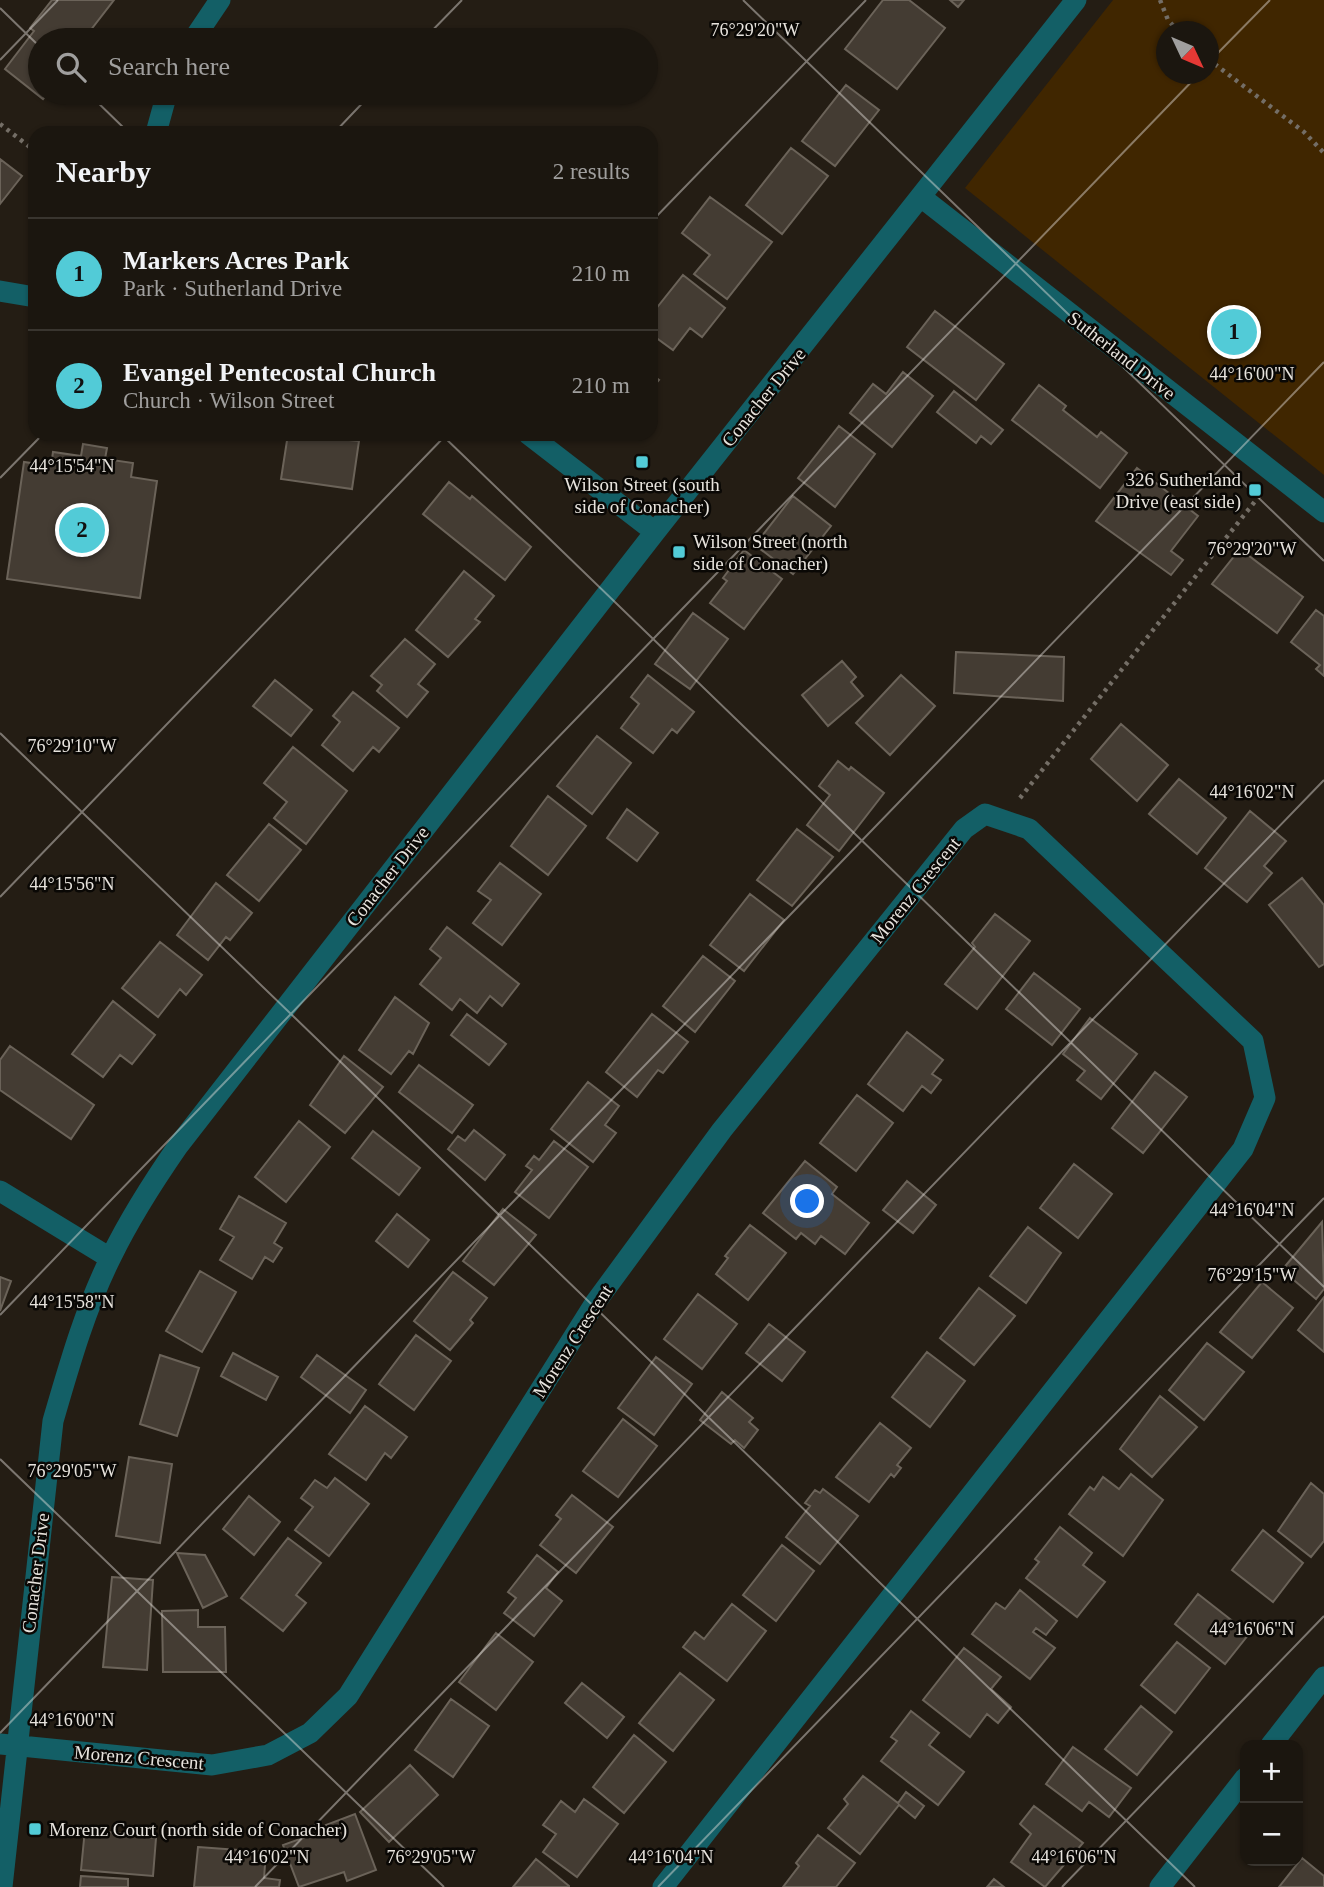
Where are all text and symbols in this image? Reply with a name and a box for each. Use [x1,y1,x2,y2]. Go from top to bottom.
text: 76°29'20"W [711,20,799,40]
north arrow [1156,21,1219,84]
search box [28,28,658,105]
icon: search [52,48,90,86]
text: Search here [108,52,230,81]
text: Nearby [56,155,151,188]
text: 2 results [553,159,630,184]
text: Markers Acres Park [123,246,349,275]
text: 1 [73,261,85,286]
text: 210 m [572,261,630,286]
text: Park · Sutherland Drive [123,276,342,301]
pin: 1 [1211,306,1257,358]
street label: Sutherland Drive [1064,307,1180,404]
street label: Conacher Drive [717,344,810,451]
text: Evangel Pentecostal Church [123,358,436,387]
text: 44°16'00"N [1210,364,1294,384]
text: 2 [73,373,85,398]
text: 210 m [572,373,630,398]
text: Church · Wilson Street [123,388,334,413]
marker: Wilson Street (south side of Conacher) [634,454,650,470]
text: 44°15'54"N [30,456,114,476]
place label: 326 Sutherland Drive (east side) [1115,469,1241,513]
place label: Wilson Street (south side of Conacher) [564,474,720,518]
marker: 326 Sutherland Drive (east side) [1247,482,1263,498]
pin: 2 [59,504,105,556]
place label: Wilson Street (north side of Conacher) [693,531,848,575]
text: 76°29'20"W [1208,539,1296,559]
marker: Wilson Street (north side of Conacher) [671,544,687,560]
text: 76°29'10"W [28,736,116,756]
text: 44°16'02"N [1210,782,1294,802]
street label: Conacher Drive [342,822,433,930]
street label: Morenz Crescent [866,833,965,948]
text: 44°15'56"N [30,874,114,894]
your location [790,1184,824,1218]
text: 44°16'04"N [1210,1200,1294,1220]
text: 76°29'15"W [1208,1265,1296,1285]
street label: Morenz Crescent [528,1280,617,1402]
text: 44°15'58"N [30,1292,114,1312]
text: 76°29'05"W [28,1461,116,1481]
street label: Conacher Drive [18,1512,53,1634]
text: 44°16'06"N [1210,1619,1294,1639]
text: 44°16'00"N [30,1710,114,1730]
map controls [1240,1740,1303,1866]
button: + [1240,1740,1303,1803]
street label: Morenz Crescent [73,1741,205,1774]
button: − [1240,1803,1303,1866]
place label: Morenz Court (north side of Conacher) [49,1819,347,1841]
marker: Morenz Court (north side of Conacher) [27,1821,43,1837]
text: 44°16'02"N [225,1847,309,1867]
text: 76°29'05"W [387,1847,475,1867]
text: 44°16'04"N [629,1847,713,1867]
text: 44°16'06"N [1032,1847,1116,1867]

